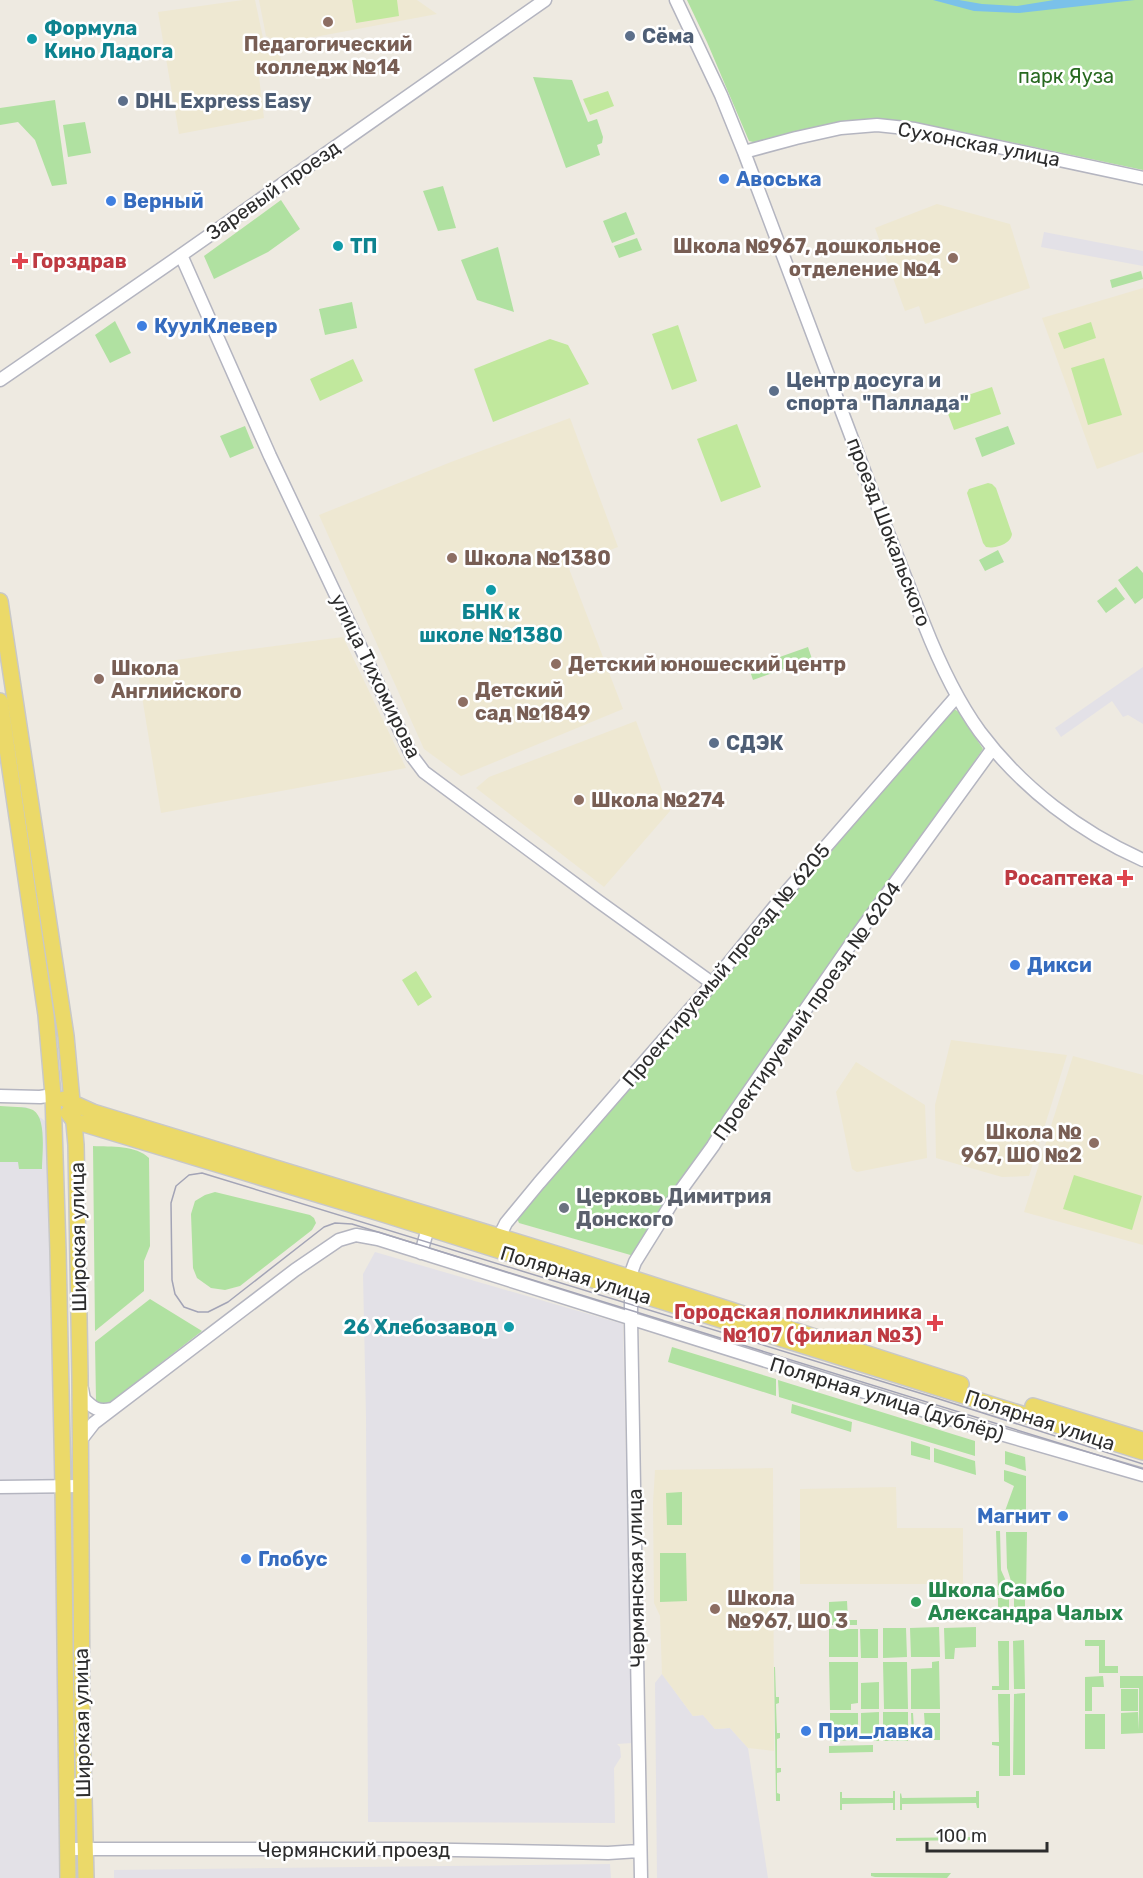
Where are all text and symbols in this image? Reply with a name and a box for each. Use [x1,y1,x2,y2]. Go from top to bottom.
marker: Педагогический колледж №14 [321,15,335,29]
place label: Формула Кино Ладога [44,16,173,63]
place label: Сёма [642,24,694,48]
marker: Сёма [623,29,637,43]
marker: Формула Кино Ладога [25,32,39,46]
place label: Педагогический колледж №14 [244,32,412,79]
park label: парк Яуза [1018,64,1114,88]
place label: DHL Express Easy [135,89,312,113]
marker: DHL Express Easy [116,94,130,108]
street label: Сухонская улица [896,116,1062,172]
street label: Заревый проезд [202,135,344,245]
place label: Авоська [736,167,822,191]
marker: Авоська [717,172,731,186]
place label: Верный [123,189,204,213]
marker: Верный [104,194,118,208]
place label: ТП [350,234,378,258]
place label: Школа №967, дошкольное отделение №4 [673,234,941,281]
marker: ТП [331,239,345,253]
place label: Горздрав [32,249,127,273]
marker: Школа №967, дошкольное отделение №4 [946,251,960,265]
marker: Горздрав [13,254,27,268]
place label: КуулКлевер [154,314,278,338]
marker: КуулКлевер [135,319,149,333]
place label: Центр досуга и спорта "Паллада" [786,368,969,415]
marker: Центр досуга и спорта "Паллада" [767,384,781,398]
street label: проезд Шокальского [842,434,936,630]
place label: Школа №1380 [464,546,611,570]
marker: Школа №1380 [445,551,459,565]
marker: БНК к школе №1380 [484,583,498,597]
street label: улица Тихомирова [326,590,426,762]
place label: БНК к школе №1380 [419,600,563,647]
place label: Детский юношеский центр [568,652,846,676]
place label: Школа Английского [111,656,242,703]
marker: Детский юношеский центр [549,657,563,671]
marker: Школа Английского [92,672,106,686]
place label: Детский сад №1849 [475,678,590,725]
marker: Детский сад №1849 [456,695,470,709]
place label: СДЭК [726,731,784,755]
marker: СДЭК [707,736,721,750]
place label: Школа №274 [591,788,725,812]
marker: Школа №274 [572,793,586,807]
street label: Проектируемый проезд № 6205 [617,838,835,1092]
place label: Росаптека [1004,866,1113,890]
marker: Росаптека [1118,871,1132,885]
street label: Проектируемый проезд № 6204 [708,877,906,1145]
place label: Дикси [1027,953,1092,977]
marker: Дикси [1008,958,1022,972]
place label: Школа № 967, ШО №2 [961,1120,1082,1167]
marker: Школа № 967, ШО №2 [1087,1136,1101,1150]
street label: Широкая улица [65,1162,91,1312]
place label: Церковь Димитрия Донского [576,1184,772,1231]
marker: Церковь Димитрия Донского [557,1201,571,1215]
street label: Полярная улица [498,1241,654,1309]
place label: Городская поликлиника №107 (филиал №3) [674,1300,922,1347]
marker: Городская поликлиника №107 (филиал №3) [926,1314,944,1332]
place label: 26 Хлебозавод [344,1315,497,1339]
marker: 26 Хлебозавод [502,1320,516,1334]
street label: Полярная улица (дублёр) [767,1352,1007,1446]
street label: Полярная улица [962,1384,1118,1456]
street label: Чермянская улица [622,1488,650,1668]
place label: Магнит [977,1504,1051,1528]
marker: Магнит [1056,1509,1070,1523]
place label: Глобус [258,1547,328,1571]
marker: Глобус [239,1552,253,1566]
place label: Школа Самбо Александра Чалых [928,1578,1123,1625]
place label: Школа №967, ШО 3 [727,1586,848,1633]
marker: Школа Самбо Александра Чалых [909,1595,923,1609]
marker: Школа №967, ШО 3 [708,1602,722,1616]
street label: Широкая улица [69,1648,95,1798]
place label: При_лавка [818,1719,933,1743]
marker: При_лавка [799,1724,813,1738]
scale bar [927,1815,1047,1853]
text: 100 m [936,1825,987,1847]
street label: Чермянский проезд [258,1838,450,1862]

